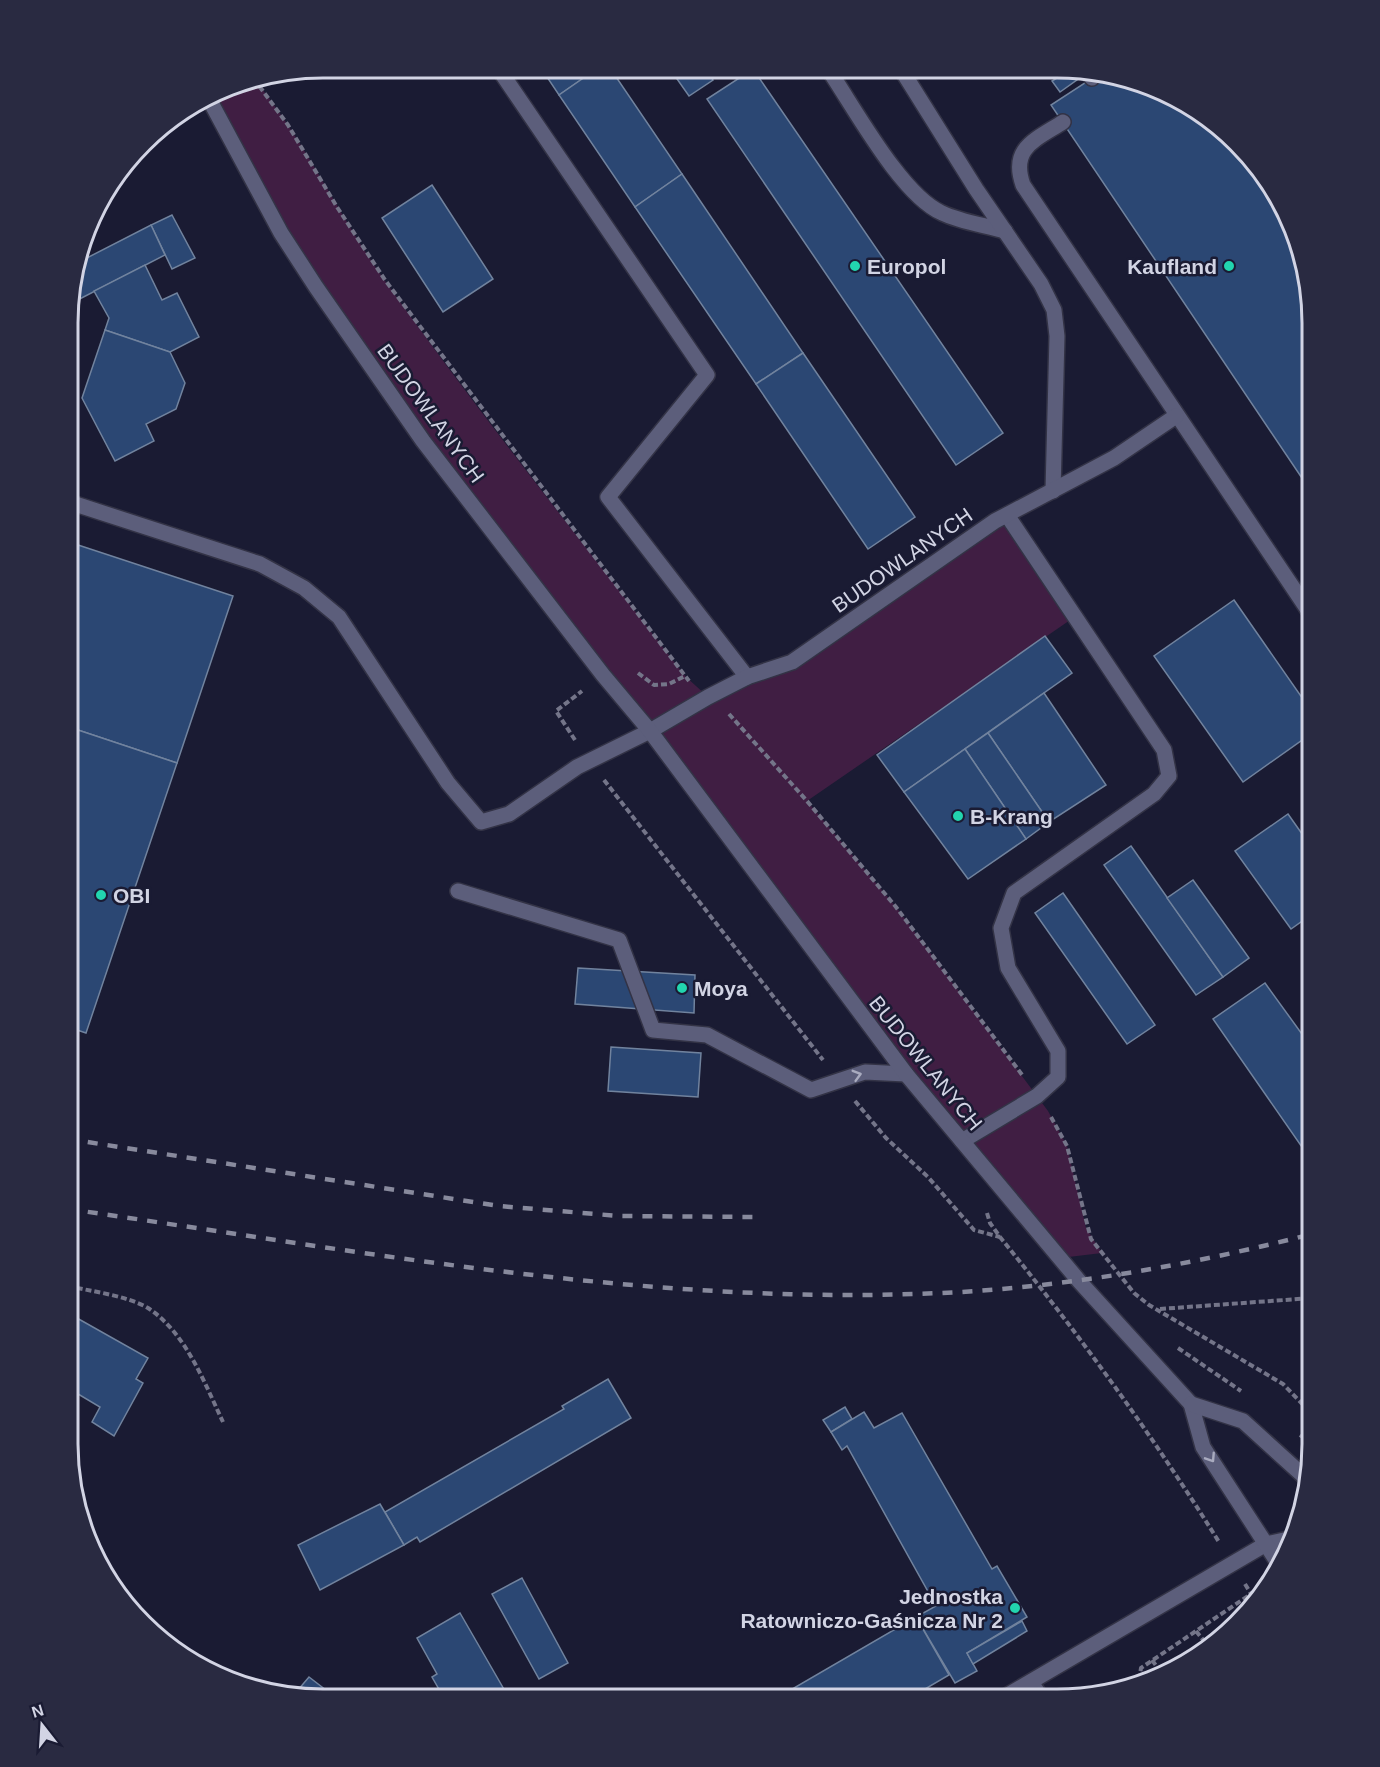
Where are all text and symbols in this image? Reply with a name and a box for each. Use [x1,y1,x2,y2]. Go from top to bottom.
place label: Europol [867,255,946,278]
place label: Kaufland [1127,255,1217,278]
marker: Europol [848,259,862,273]
marker: Kaufland [1222,259,1236,273]
street label: BUDOWLANYCH [373,339,489,487]
street label: BUDOWLANYCH [828,503,976,617]
place label: B-Krang [970,805,1053,828]
marker: B-Krang [951,809,965,823]
place label: OBI [113,884,150,907]
marker: OBI [94,888,108,902]
place label: Moya [694,977,748,1000]
marker: Moya [675,981,689,995]
street label: BUDOWLANYCH [865,991,987,1135]
one-way arrow [851,1070,862,1082]
one-way arrow [1203,1452,1214,1463]
place label: Jednostka Ratowniczo-Gaśnicza Nr 2 [740,1585,1003,1632]
marker: Jednostka Ratowniczo-Gaśnicza Nr 2 [1008,1601,1022,1615]
north arrow [12,1695,72,1755]
text: N [30,1701,46,1721]

